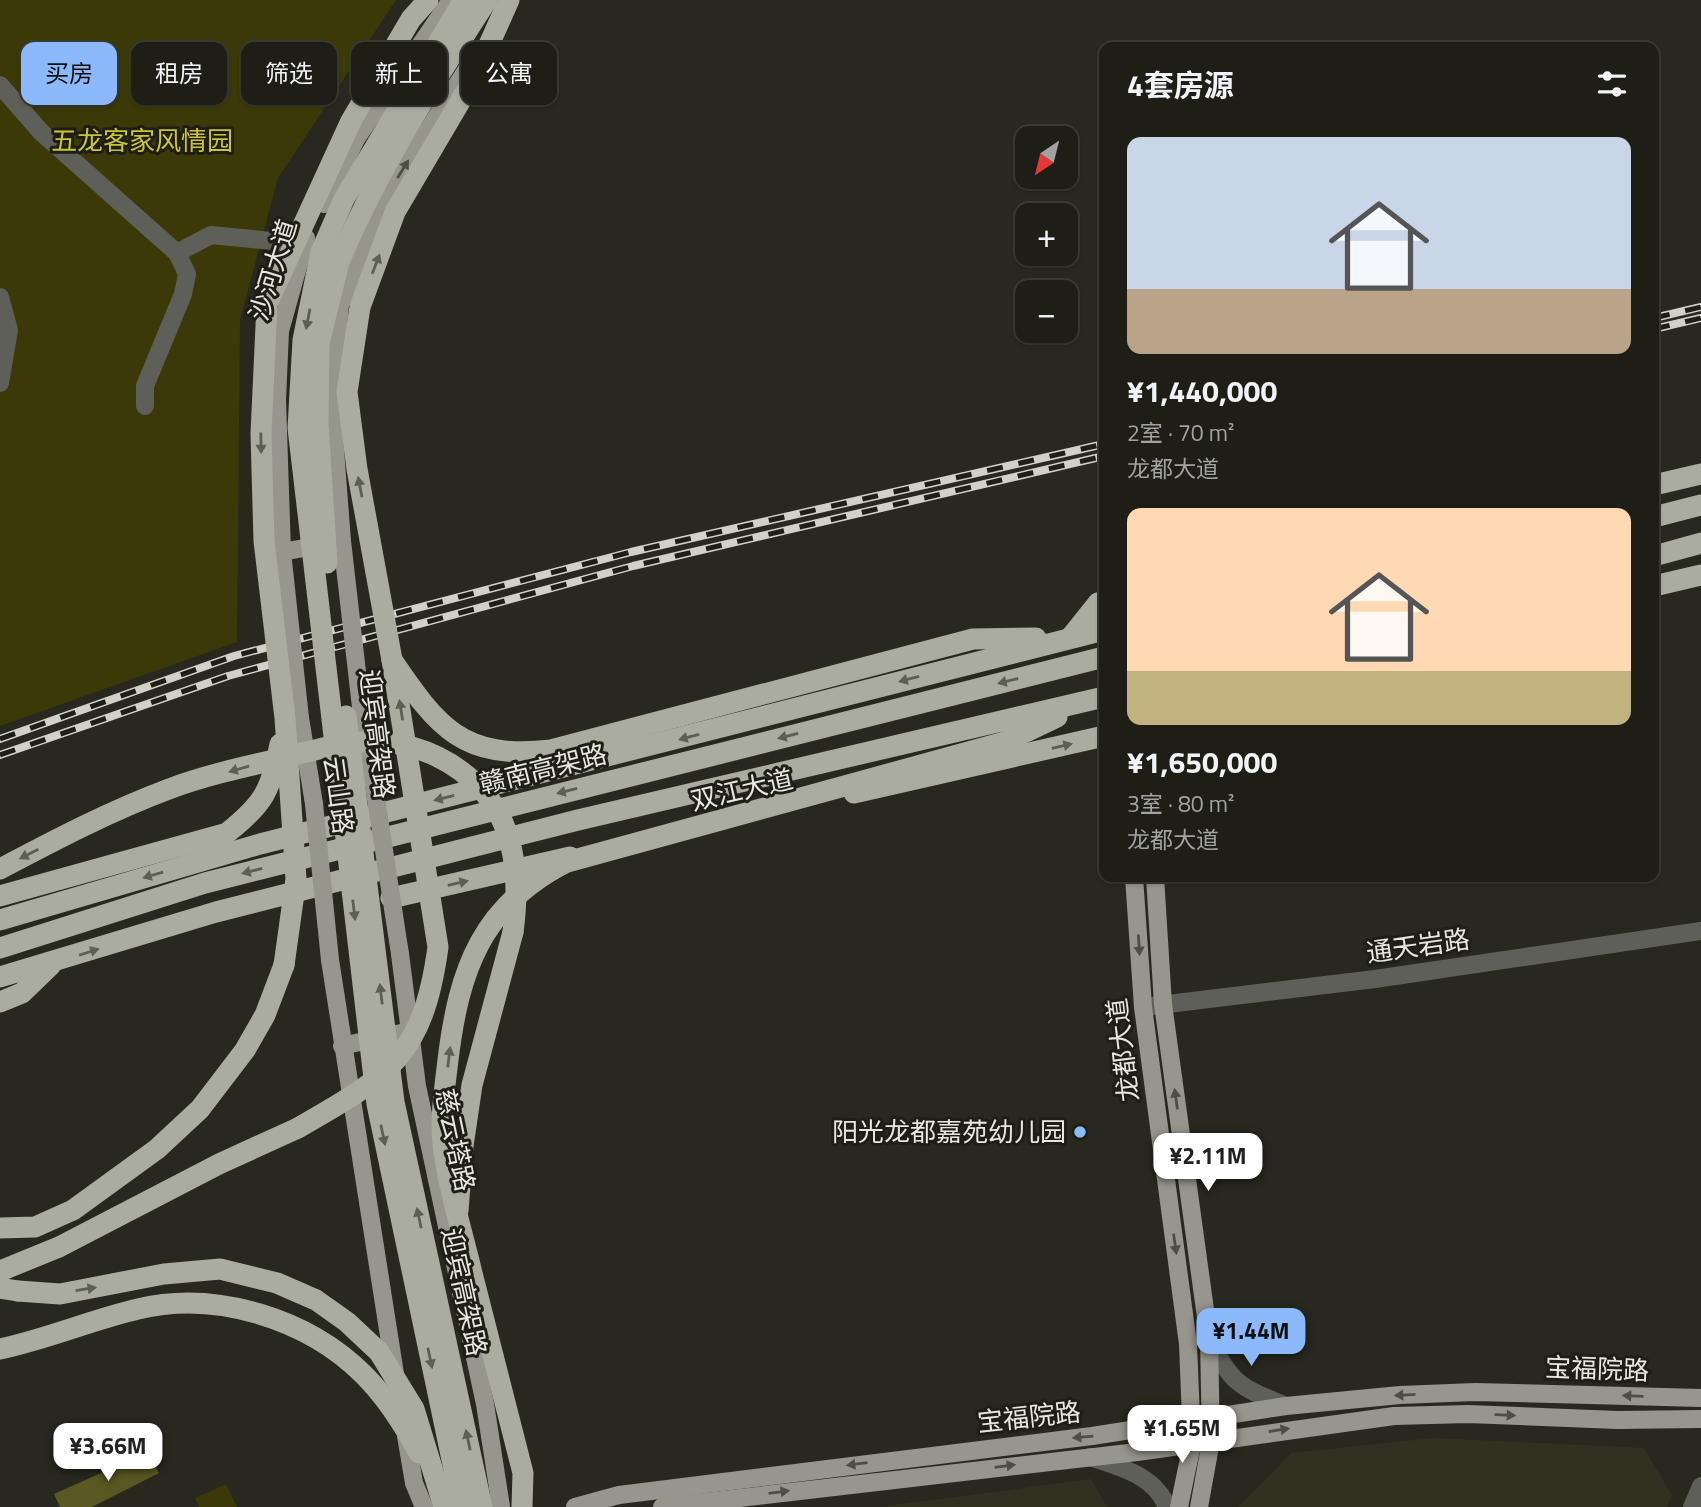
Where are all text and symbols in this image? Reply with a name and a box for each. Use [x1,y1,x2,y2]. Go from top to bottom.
chip: 买房 [21,42,117,105]
chip: 租房 [131,42,227,105]
chip: 筛选 [241,42,337,105]
chip: 新上 [351,42,447,105]
chip: 公寓 [461,42,557,105]
text: 4套房源 [1127,62,1234,108]
icon: filters [1593,65,1631,103]
park label: 五龙客家风情园 [51,121,233,160]
north arrow [1015,126,1078,189]
map controls [1015,126,1078,343]
one-way arrow [397,159,410,179]
icon: home [1316,183,1442,309]
button: + [1015,203,1078,266]
street label: 沙河大道 [239,214,306,325]
one-way arrow [371,253,382,274]
button: − [1015,280,1078,343]
one-way arrow [302,308,313,330]
text: ¥1,440,000 [1127,368,1277,414]
text: 2室 · 70 m² [1127,415,1234,450]
one-way arrow [255,432,267,454]
text: 龙都大道 [1127,451,1219,486]
one-way arrow [354,475,365,497]
icon: home [1316,554,1442,680]
street label: 迎宾高架路 [350,667,405,801]
one-way arrow [898,674,920,685]
one-way arrow [997,676,1019,687]
one-way arrow [395,699,406,721]
one-way arrow [777,731,799,742]
one-way arrow [678,732,700,743]
street label: 赣南高架路 [475,734,611,803]
text: ¥1,650,000 [1127,739,1277,785]
one-way arrow [1051,740,1073,751]
street label: 云山路 [314,754,363,836]
street label: 双江大道 [687,759,797,820]
one-way arrow [228,764,250,775]
one-way arrow [556,786,578,797]
text: 3室 · 80 m² [1127,786,1234,821]
one-way arrow [433,793,455,804]
text: 龙都大道 [1127,822,1219,857]
one-way arrow [19,848,39,859]
one-way arrow [240,866,262,877]
one-way arrow [143,870,164,880]
one-way arrow [447,877,469,888]
one-way arrow [349,899,360,921]
street label: 通天岩路 [1364,919,1472,972]
one-way arrow [1133,934,1144,956]
one-way arrow [79,946,100,957]
one-way arrow [375,983,386,1005]
street label: 龙都大道 [1097,996,1148,1104]
one-way arrow [443,1046,454,1068]
street label: 慈云塔路 [426,1085,485,1195]
one-way arrow [1170,1088,1181,1110]
place label: 阳光龙都嘉苑幼儿园 [832,1112,1066,1151]
one-way arrow [378,1124,389,1146]
marker: 阳光龙都嘉苑幼儿园 [1072,1124,1088,1140]
pin: ¥2.11M [1151,1134,1265,1193]
text: ¥2.11M [1169,1138,1247,1173]
one-way arrow [414,1207,425,1229]
street label: 迎宾高架路 [432,1224,497,1360]
one-way arrow [1169,1233,1180,1255]
one-way arrow [75,1283,97,1294]
pin: ¥1.44M [1194,1308,1308,1368]
text: ¥1.44M [1212,1313,1290,1348]
one-way arrow [425,1347,436,1369]
street label: 宝福院路 [1544,1347,1650,1390]
one-way arrow [1394,1390,1416,1401]
one-way arrow [1622,1391,1644,1402]
street label: 宝福院路 [975,1392,1083,1441]
pin: ¥1.65M [1125,1406,1239,1465]
text: ¥1.65M [1143,1410,1221,1445]
one-way arrow [1495,1410,1517,1421]
pin: ¥3.66M [51,1424,165,1483]
one-way arrow [1268,1424,1290,1435]
text: ¥3.66M [69,1428,147,1463]
one-way arrow [462,1429,473,1451]
one-way arrow [1072,1432,1094,1443]
one-way arrow [846,1459,868,1470]
one-way arrow [994,1460,1016,1471]
one-way arrow [768,1486,790,1497]

